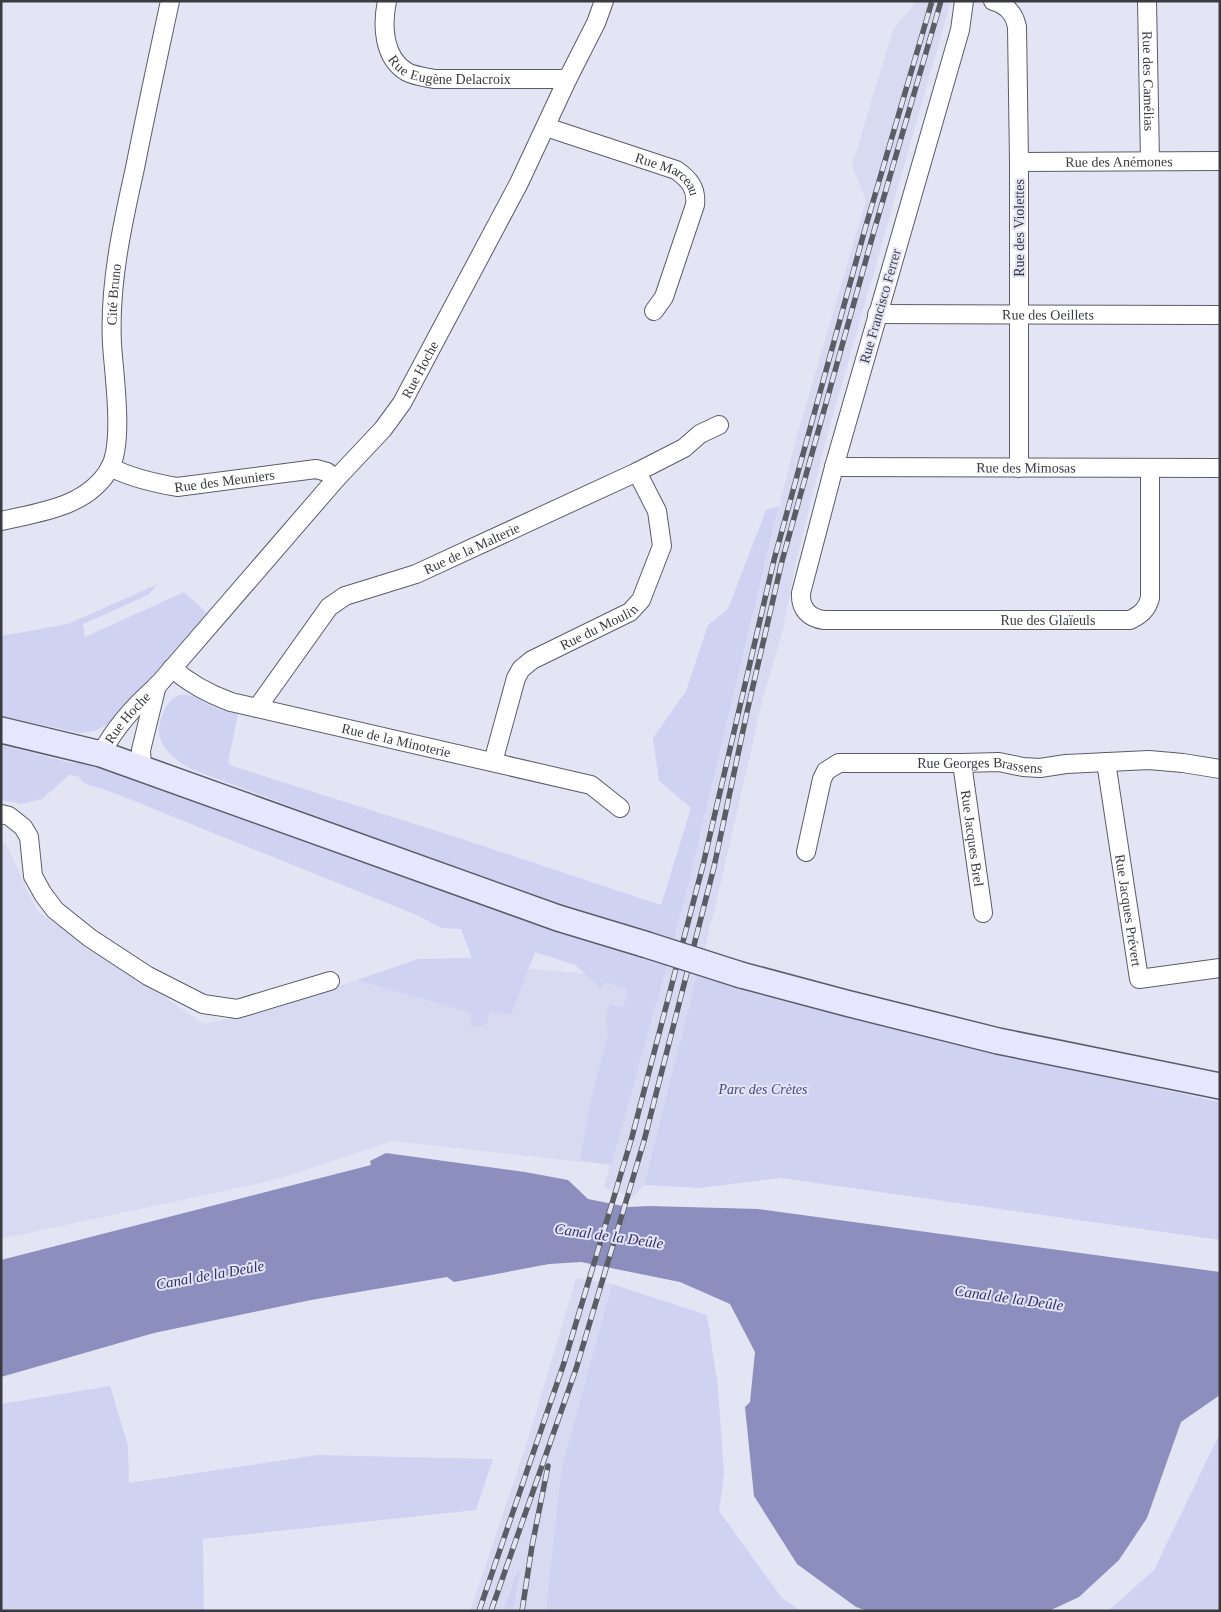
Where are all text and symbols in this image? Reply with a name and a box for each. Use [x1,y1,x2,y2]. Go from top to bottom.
street label: Rue des Camélias [1140,31,1156,131]
street label: Rue Eugène Delacroix [385,52,511,87]
street label: Rue Marceau [633,150,702,197]
street label: Rue des Anémones [1065,154,1173,170]
street label: Rue des Violettes [1012,179,1027,277]
street label: Rue Francisco Ferrer [857,247,904,365]
street label: Cité Bruno [105,263,124,325]
street label: Rue des Oeillets [1002,307,1094,323]
street label: Rue Hoche [399,339,442,401]
street label: Rue des Mimosas [976,460,1076,476]
street label: Rue des Meuniers [173,467,276,495]
street label: Rue de la Malterie [422,520,522,577]
street label: Rue du Moulin [558,602,641,653]
street label: Rue des Glaïeuls [1001,613,1095,628]
street label: Rue Hoche [102,689,153,746]
street label: Rue de la Minoterie [340,721,452,760]
street label: Rue Georges Brassens [917,755,1043,776]
street label: Rue Jacques Brel [958,789,986,888]
street label: Rue Jacques Prévert [1112,853,1144,968]
park label: Parc des Crètes [718,1082,808,1097]
water label: Canal de la Deûle [554,1220,665,1252]
water label: Canal de la Deûle [155,1258,266,1292]
water label: Canal de la Deûle [954,1282,1065,1314]

